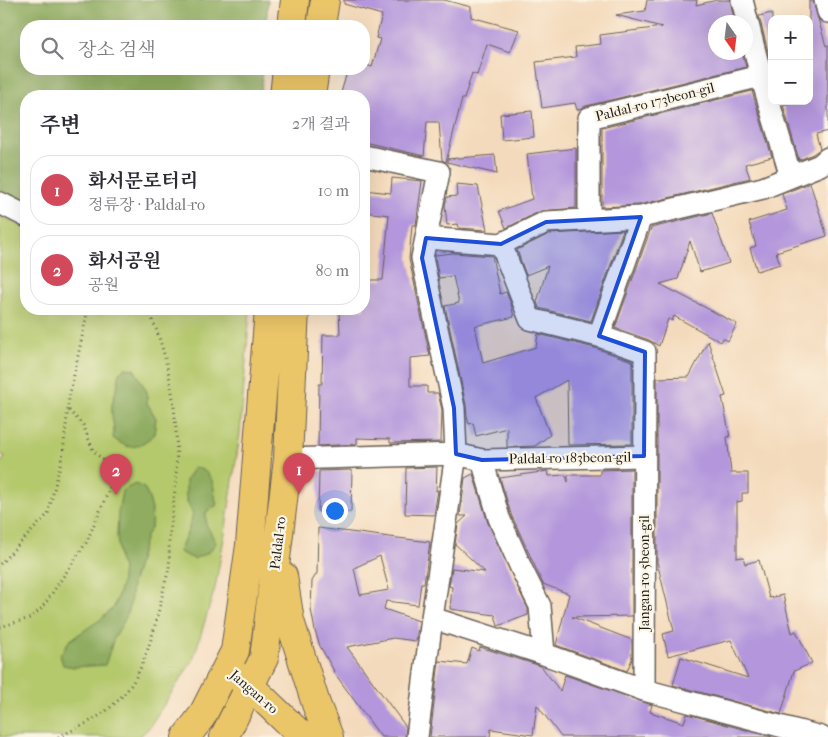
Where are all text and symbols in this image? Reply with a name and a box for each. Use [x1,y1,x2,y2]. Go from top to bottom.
north arrow [708,15,753,60]
map controls [768,15,813,105]
button: + [768,15,813,60]
search box [20,20,370,75]
icon: search [38,34,66,62]
text: 장소 검색 [78,39,156,61]
button: − [768,60,813,105]
street label: Paldal-ro 173beon-gil [594,79,716,125]
text: 주변 [40,113,81,137]
text: 2개 결과 [292,114,350,133]
text: 화서문로터리 [88,170,198,192]
text: 1 [54,181,60,200]
text: 10 m [318,181,349,200]
text: 정류장 · Paldal-ro [88,195,205,214]
text: 화서공원 [88,250,161,272]
text: 2 [53,261,61,280]
text: 80 m [315,261,349,280]
text: 공원 [88,275,119,294]
street label: Paldal-ro 183beon-gil [509,448,632,468]
pin: 1 [283,453,315,494]
pin: 2 [100,454,132,495]
your location [322,498,348,524]
street label: Jangan-ro 5beon-gil [636,515,653,632]
street label: Paldal-ro [266,516,290,570]
street label: Jangan-ro [226,666,282,718]

